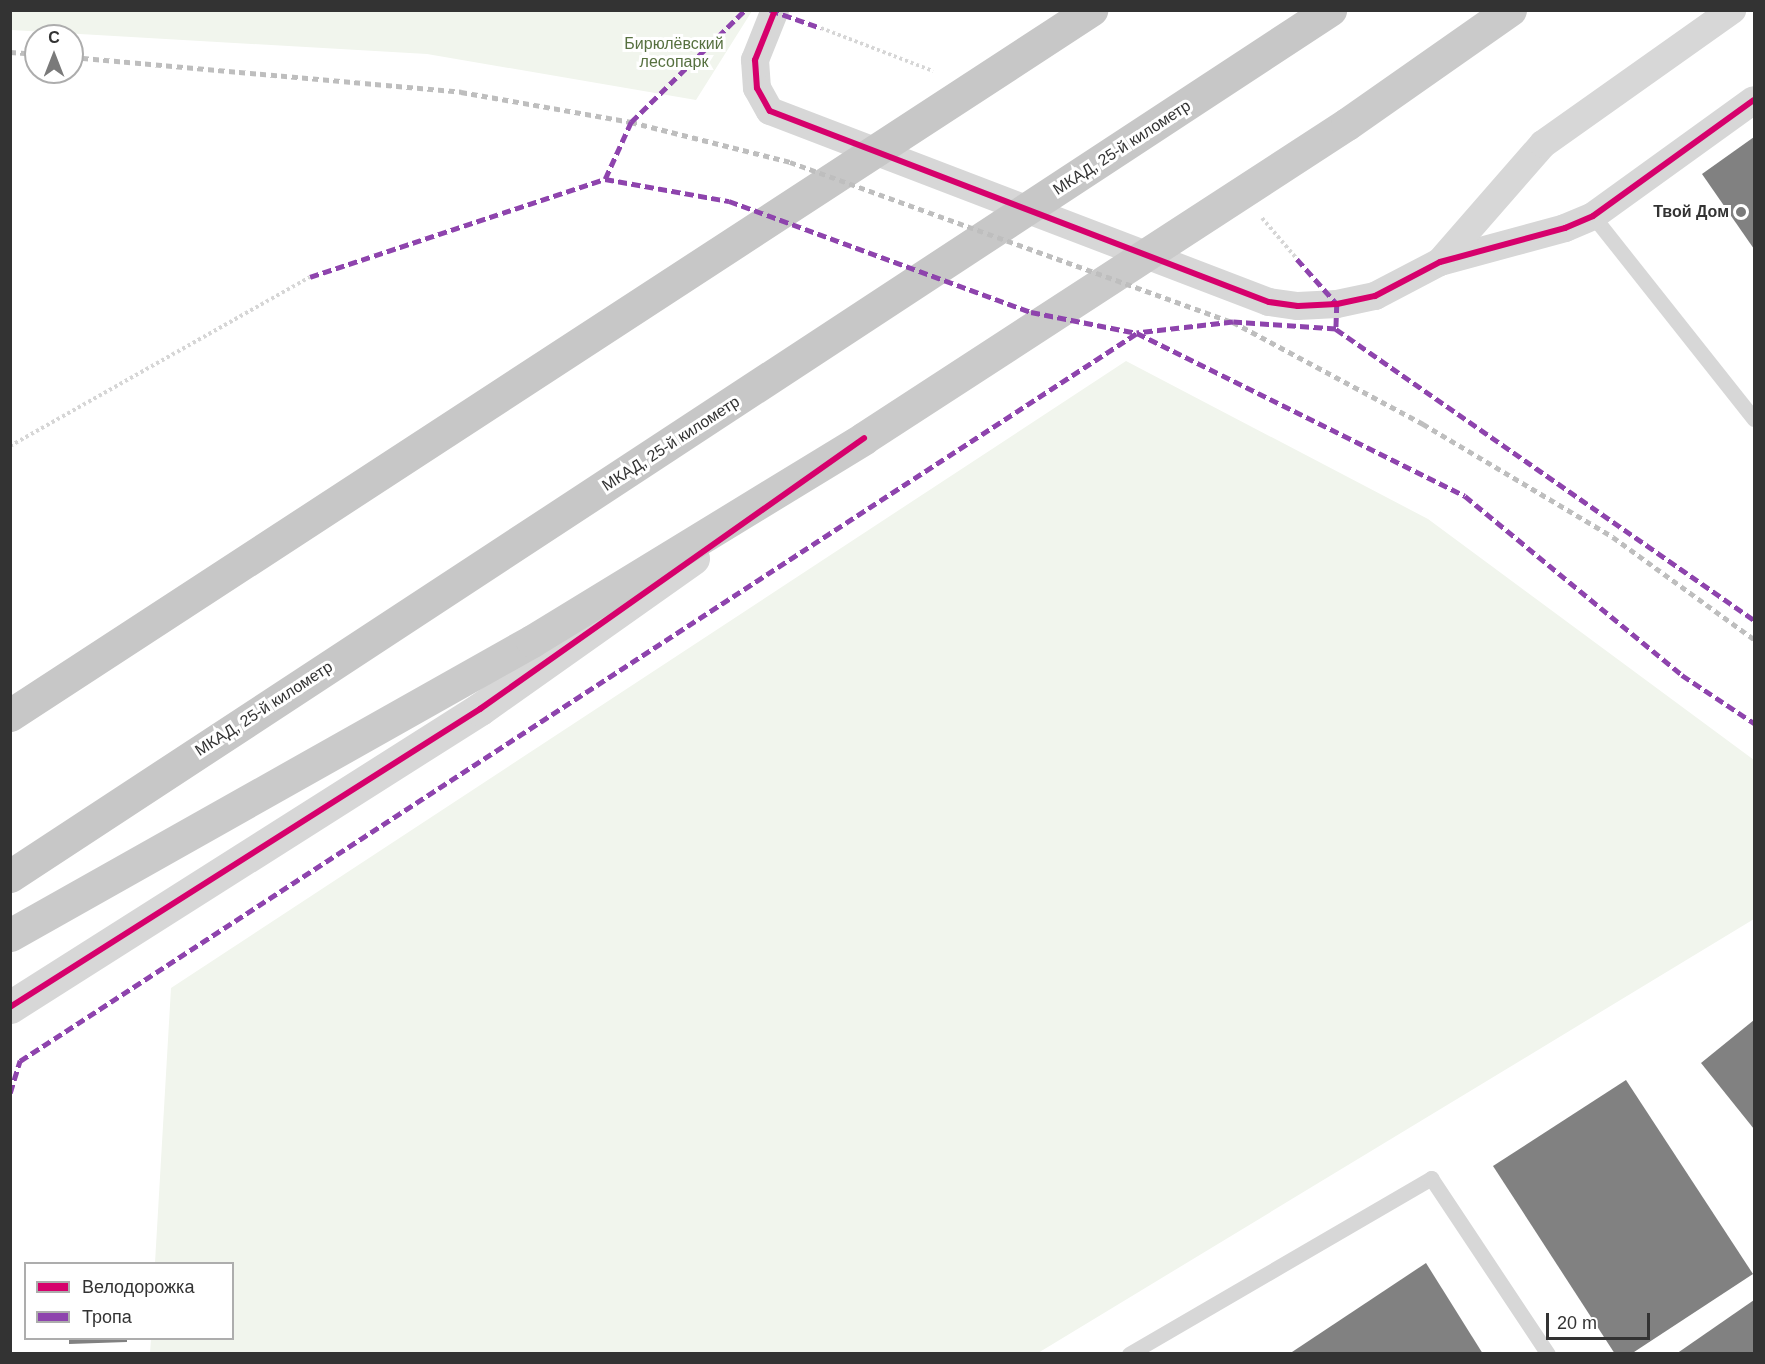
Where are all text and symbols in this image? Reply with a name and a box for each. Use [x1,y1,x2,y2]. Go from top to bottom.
north arrow [24,24,84,84]
text: С [48,29,60,46]
park label: Бирюлёвский лесопарк [624,34,724,72]
street label: МКАД, 25-й километр [1050,96,1194,200]
place label: Твой Дом [1653,202,1729,222]
marker: Твой Дом [1734,205,1748,219]
street label: МКАД, 25-й километр [599,392,743,496]
street label: МКАД, 25-й километр [192,657,336,761]
legend [24,1262,234,1340]
text: Велодорожка [82,1277,194,1297]
scale bar [1549,1301,1652,1339]
text: Тропа [82,1307,132,1327]
text: 20 m [1557,1313,1597,1333]

